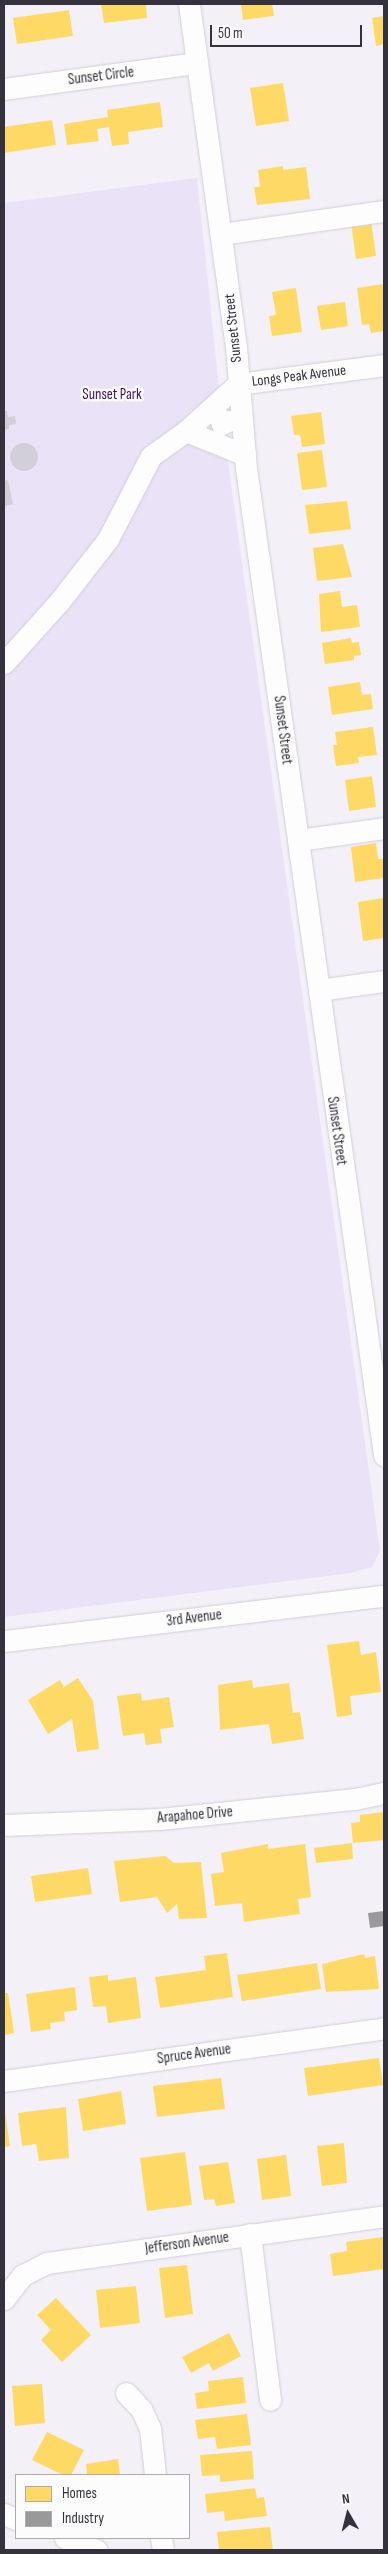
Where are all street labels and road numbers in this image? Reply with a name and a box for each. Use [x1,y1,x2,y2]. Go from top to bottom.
street label: Sunset Circle [67,63,135,89]
street label: Sunset Street [220,293,246,363]
street label: Longs Peak Avenue [251,361,347,391]
street label: Sunset Street [270,695,296,765]
street label: Sunset Street [323,1096,351,1166]
street label: 3rd Avenue [165,1606,223,1630]
street label: Arapahoe Drive [156,1803,234,1827]
street label: Spruce Avenue [156,2040,232,2068]
street label: Jefferson Avenue [144,2228,230,2258]

